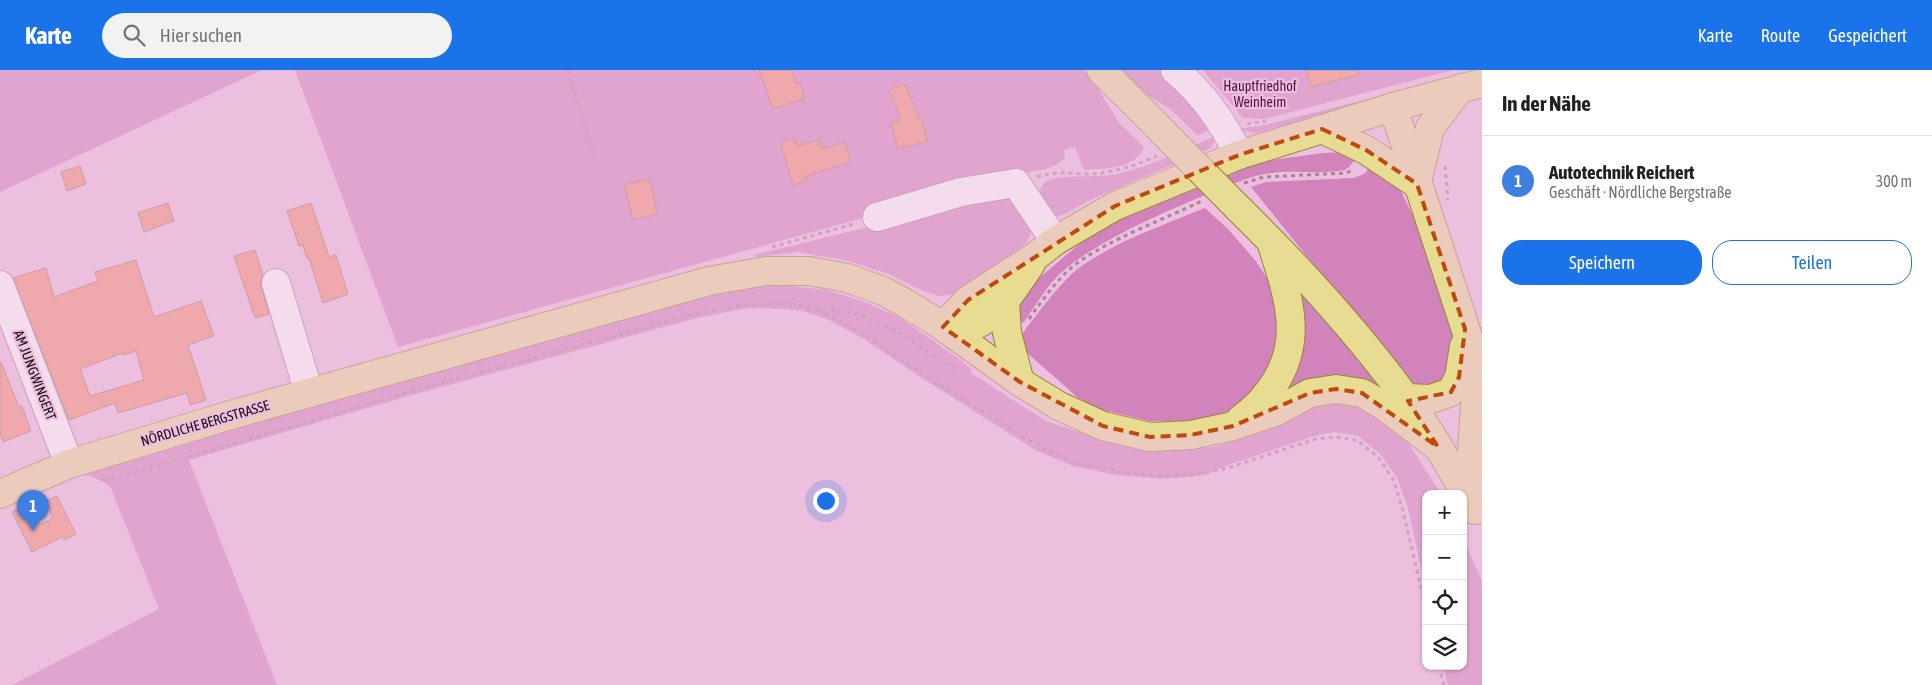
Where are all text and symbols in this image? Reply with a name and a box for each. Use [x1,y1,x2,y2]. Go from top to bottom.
search box [102,13,452,58]
icon: search [120,21,148,49]
text: Karte [25,22,72,49]
text: Hier suchen [160,24,242,46]
text: Karte [1698,25,1733,46]
text: Route [1761,25,1800,46]
text: Gespeichert [1828,25,1907,46]
park label: Hauptfriedhof Weinheim [1223,78,1297,110]
text: In der Nähe [1502,91,1591,115]
text: Autotechnik Reichert [1549,161,1695,183]
text: 1 [1514,172,1522,190]
text: 300 m [1876,172,1912,190]
text: Geschäft · Nördliche Bergstraße [1549,183,1732,201]
button: Speichern [1502,240,1702,285]
button: Teilen [1712,240,1912,285]
street label: AM JUNGWINGERT [10,328,60,422]
street label: NÖRDLICHE BERGSTRASSE [139,397,271,449]
your location [813,488,839,514]
pin: 1 [17,490,49,531]
map controls [1422,490,1467,670]
button: + [1422,490,1467,535]
button: − [1422,535,1467,580]
button: locate [1422,580,1467,625]
button: layers [1422,625,1467,670]

